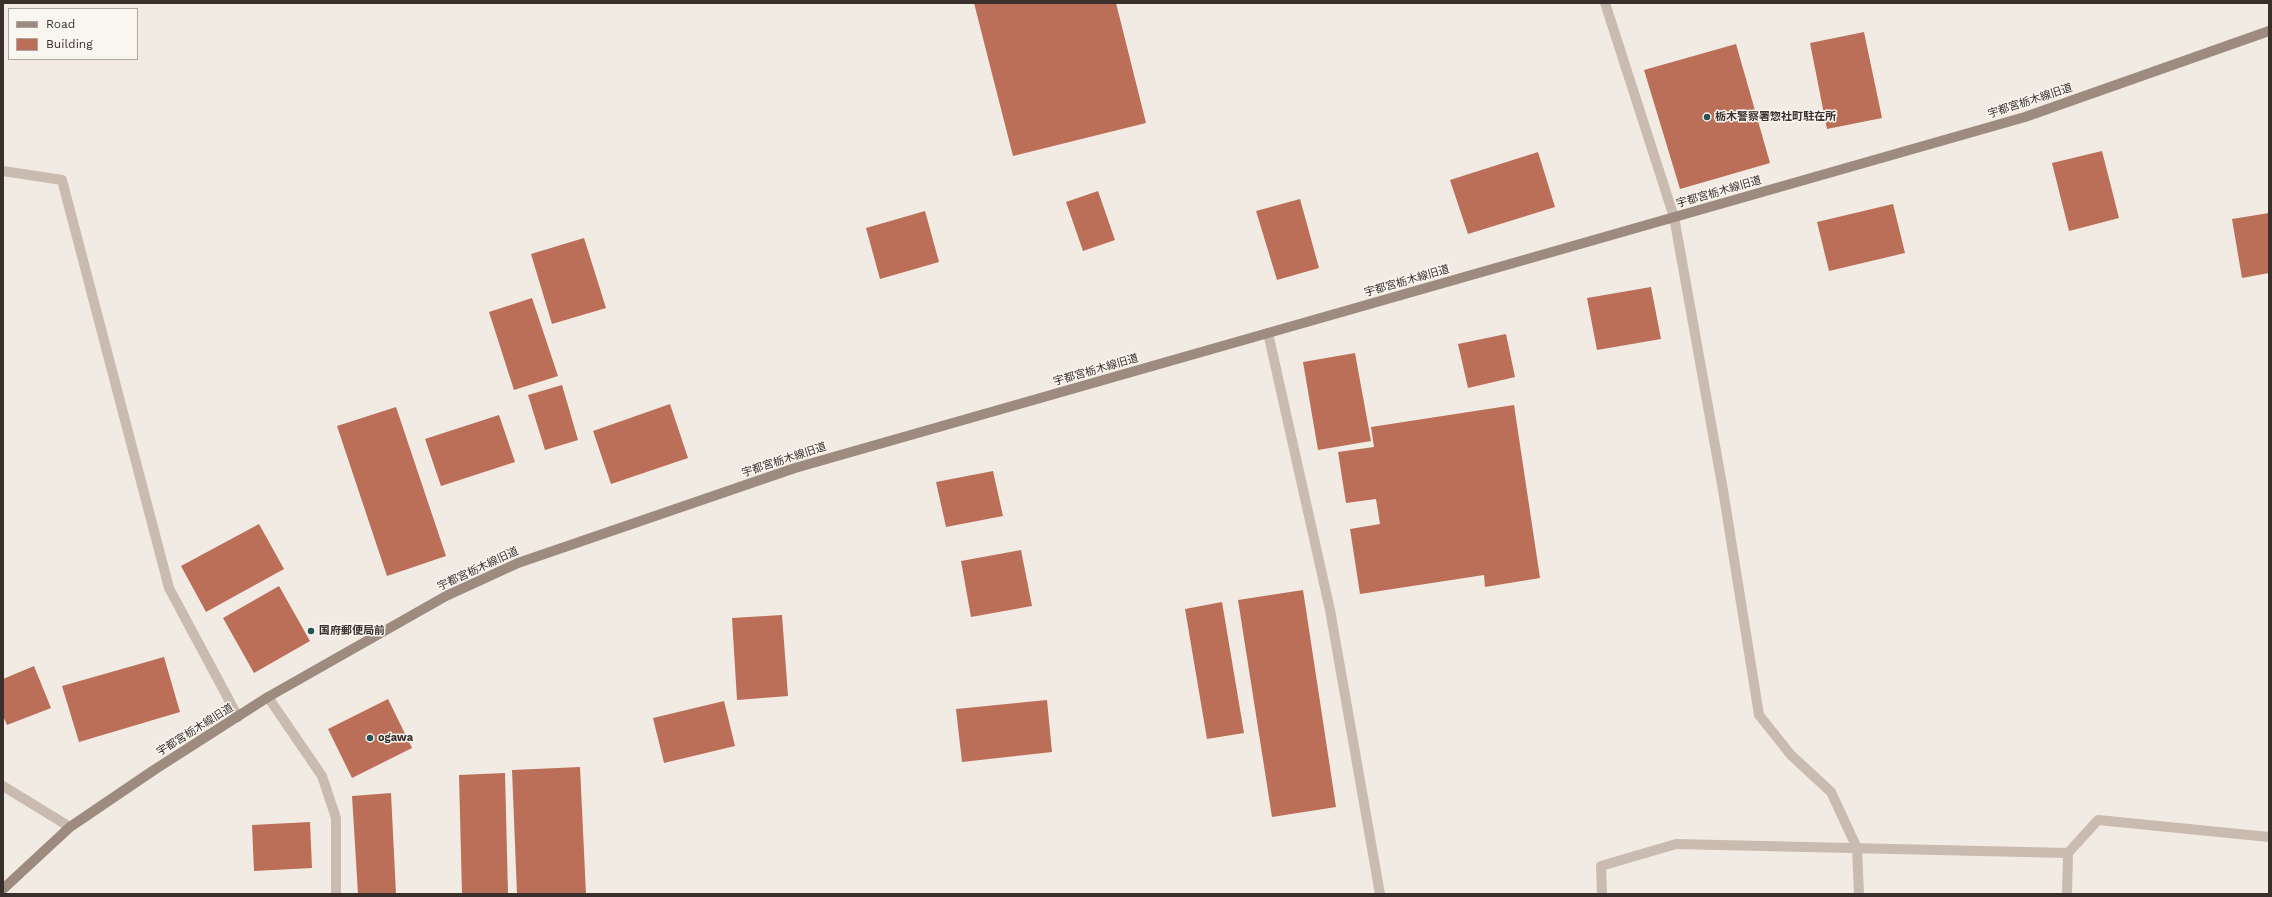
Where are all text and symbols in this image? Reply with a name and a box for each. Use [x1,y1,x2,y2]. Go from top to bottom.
legend [8,8,138,60]
text: Road [46,17,75,31]
text: Building [46,37,93,51]
street label: 宇都宮栃木線旧道 [1986,81,2074,121]
place label: 栃木警察署惣社町駐在所 [1715,110,1836,124]
marker: 栃木警察署惣社町駐在所 [1702,112,1712,122]
street label: 宇都宮栃木線旧道 [1675,174,1763,210]
street label: 宇都宮栃木線旧道 [1363,263,1451,299]
street label: 宇都宮栃木線旧道 [1052,352,1140,388]
street label: 宇都宮栃木線旧道 [740,440,828,480]
street label: 宇都宮栃木線旧道 [435,544,521,594]
place label: 国府郵便局前 [319,624,385,638]
marker: 国府郵便局前 [306,626,316,636]
street label: 宇都宮栃木線旧道 [154,701,236,759]
place label: ogawa [378,731,413,745]
marker: ogawa [365,733,375,743]

